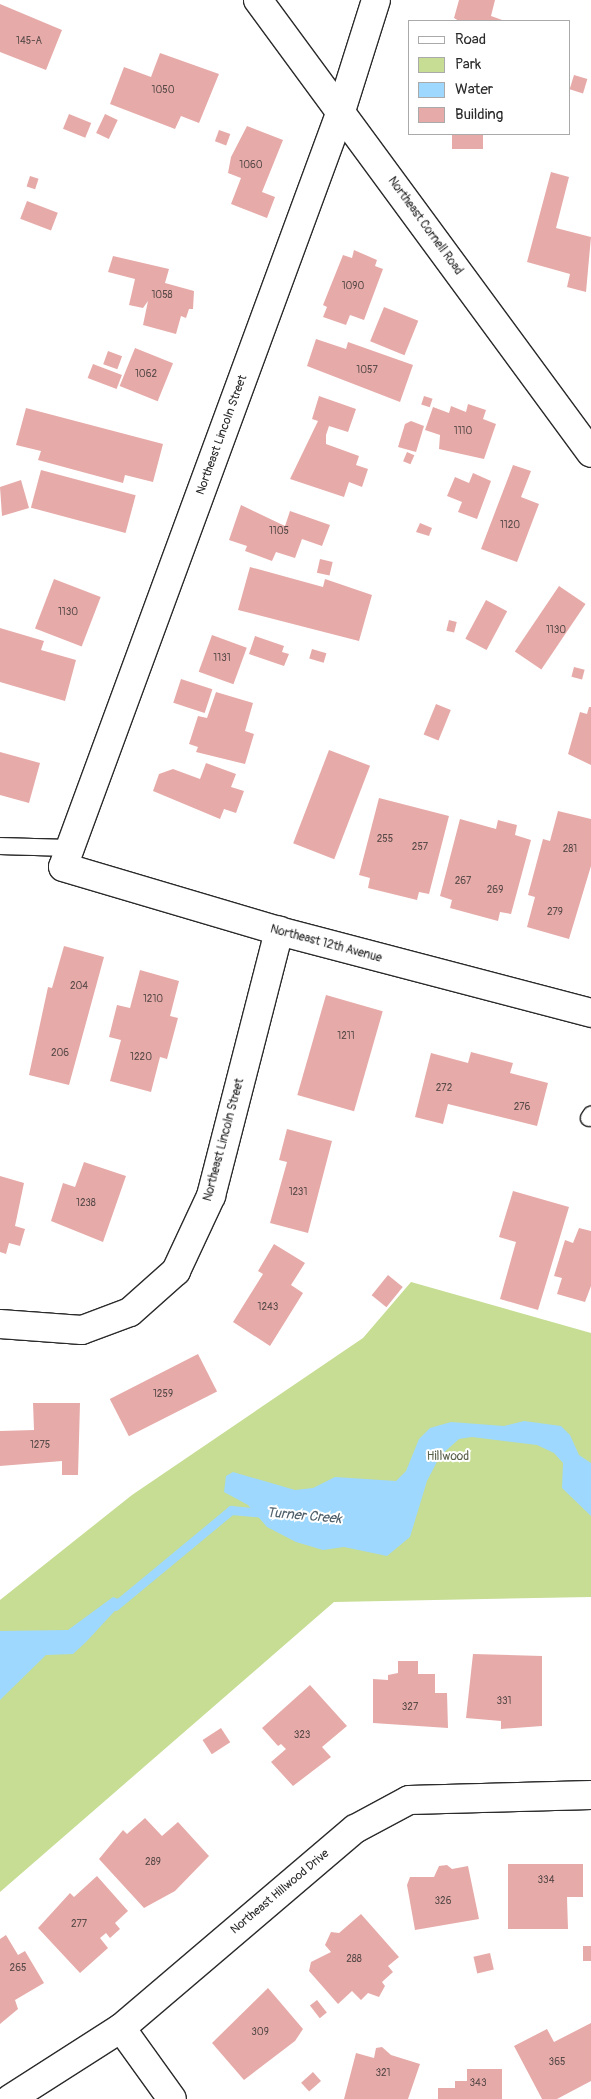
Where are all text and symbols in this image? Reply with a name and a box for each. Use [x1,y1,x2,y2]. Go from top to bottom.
legend [408,20,571,135]
text: Road [455,30,486,49]
house number: 145-A [16,36,42,48]
text: Park [455,55,481,74]
text: Water [455,80,493,99]
house number: 1050 [152,85,174,97]
text: Building [455,105,503,124]
house number: 1060 [239,160,263,172]
street label: Northeast Cornell Road [385,174,465,278]
house number: 1090 [342,281,364,293]
house number: 1058 [151,290,173,302]
house number: 1057 [356,365,378,377]
house number: 1062 [135,369,157,381]
street label: Northeast Lincoln Street [194,373,250,497]
house number: 1110 [454,426,472,438]
house number: 1120 [500,520,520,532]
house number: 1105 [269,526,289,538]
house number: 1130 [58,607,78,619]
house number: 1130 [546,625,566,637]
house number: 1131 [213,653,231,665]
house number: 255 [377,834,393,846]
house number: 257 [412,842,428,854]
house number: 281 [563,844,577,856]
house number: 267 [455,876,471,888]
house number: 269 [487,885,503,897]
house number: 279 [547,907,563,919]
street label: Northeast 12th Avenue [269,922,383,966]
house number: 204 [70,981,88,993]
house number: 1210 [143,994,163,1006]
house number: 1211 [337,1031,355,1043]
house number: 206 [51,1048,69,1060]
house number: 1220 [130,1052,152,1064]
street label: Northeast Lincoln Street [201,1077,247,1203]
house number: 272 [436,1083,452,1095]
house number: 276 [514,1102,530,1114]
house number: 1231 [289,1187,307,1199]
house number: 1238 [76,1198,96,1210]
house number: 1243 [258,1302,278,1314]
house number: 1259 [153,1389,173,1401]
house number: 1275 [30,1440,50,1452]
park label: Hillwood [427,1450,469,1464]
water label: Turner Creek [266,1504,342,1528]
house number: 331 [496,1696,512,1708]
house number: 327 [402,1702,418,1714]
house number: 323 [294,1730,310,1742]
street label: Northeast Hillwood Drive [228,1847,332,1937]
house number: 289 [145,1857,161,1869]
house number: 334 [538,1875,554,1887]
house number: 326 [435,1896,451,1908]
house number: 277 [71,1919,87,1931]
house number: 288 [346,1954,362,1966]
house number: 265 [10,1963,26,1975]
house number: 309 [251,2027,269,2039]
house number: 365 [549,2057,565,2069]
house number: 321 [375,2068,391,2080]
house number: 343 [470,2078,486,2090]

